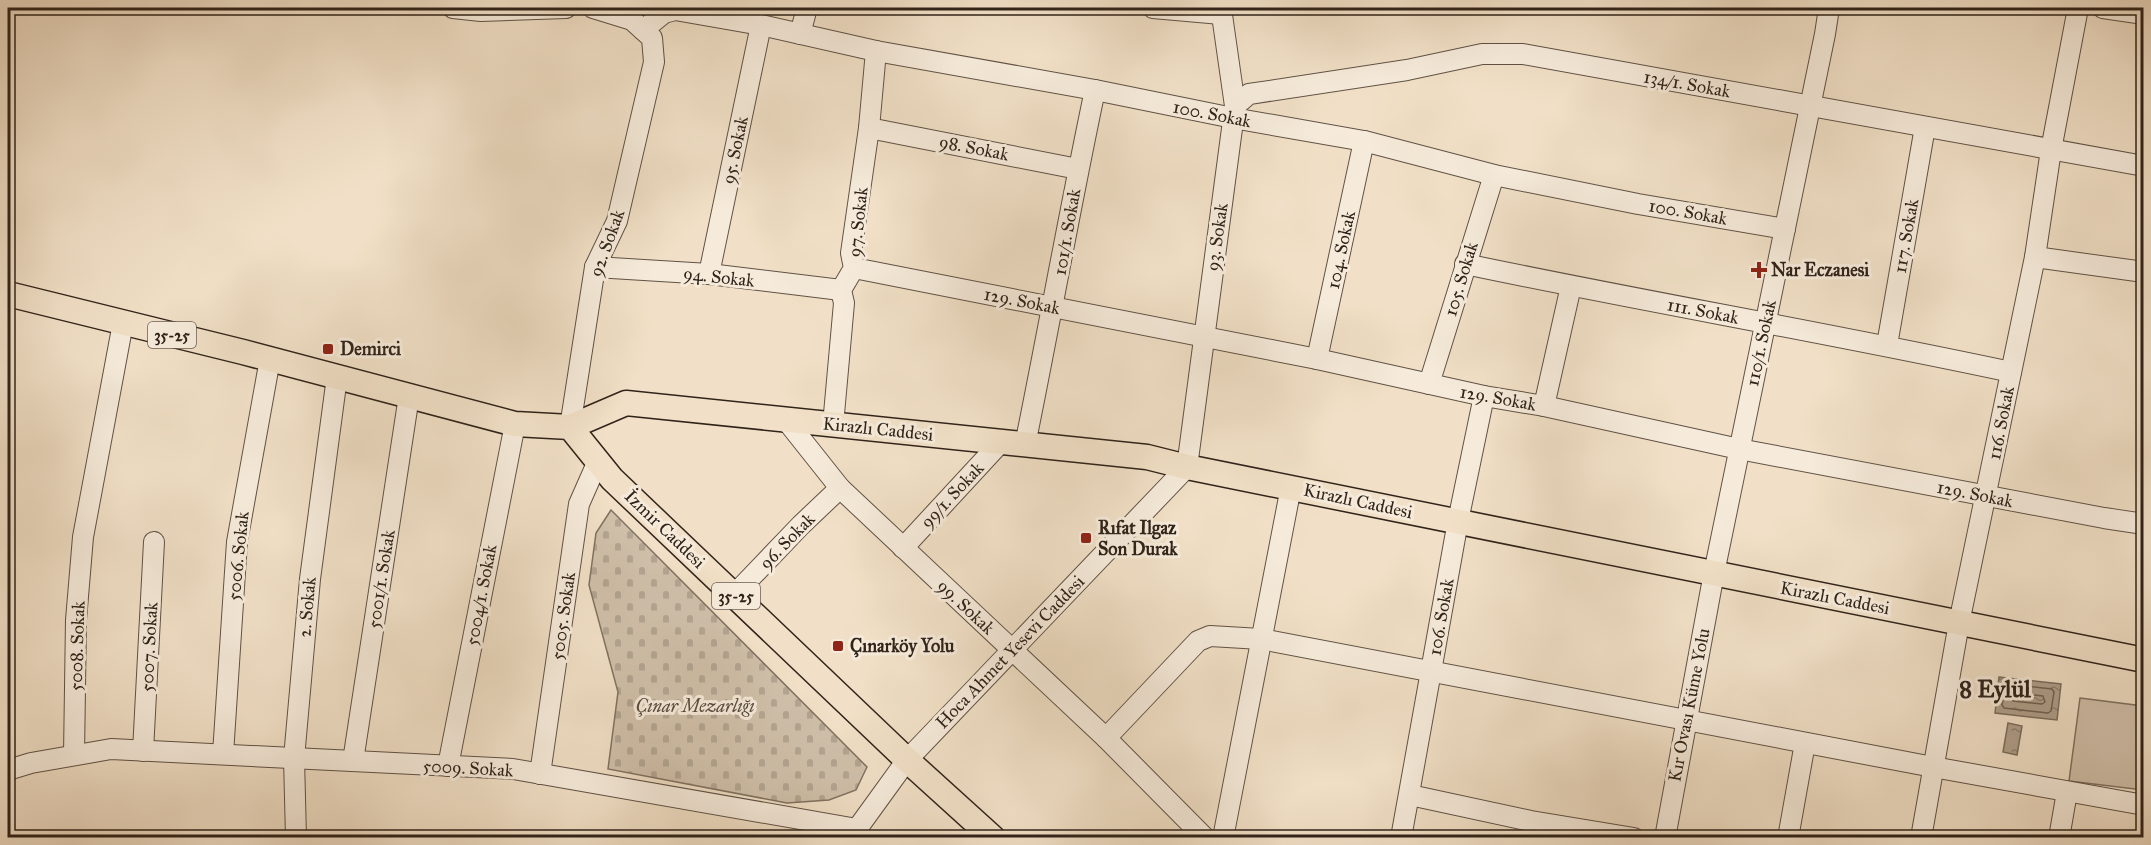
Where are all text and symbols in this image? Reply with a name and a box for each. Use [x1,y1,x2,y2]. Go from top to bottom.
street label: 134/1. Sokak [1642,66,1733,103]
street label: 100. Sokak [1171,96,1254,132]
street label: 95. Sokak [717,113,753,186]
street label: 98. Sokak [937,130,1011,166]
street label: 97. Sokak [843,185,873,258]
street label: 101/1. Sokak [1049,186,1086,277]
street label: 100. Sokak [1647,194,1730,230]
street label: 117. Sokak [1889,197,1923,275]
street label: 93. Sokak [1201,201,1233,272]
street label: 92. Sokak [585,206,630,280]
street label: 104. Sokak [1322,208,1360,291]
street label: 105. Sokak [1439,238,1483,319]
place label: Nar Eczanesi [1771,259,1870,281]
street label: 94. Sokak [682,262,756,292]
marker: Nar Eczanesi [1752,263,1766,277]
street label: 129. Sokak [982,283,1063,319]
street label: 111. Sokak [1665,293,1741,329]
street label: 110/1. Sokak [1741,297,1781,388]
road number: 35-25 [148,322,196,348]
place label: Demirci [340,338,402,360]
marker: Demirci [321,342,335,356]
street label: 129. Sokak [1458,380,1538,416]
street label: 116. Sokak [1983,384,2019,462]
street label: Kirazlı Caddesi [822,412,934,446]
street label: 99/1. Sokak [916,457,989,533]
street label: 129. Sokak [1935,476,2016,512]
street label: Kirazlı Caddesi [1301,479,1415,523]
street label: İzmir Caddesi [620,484,711,573]
street label: 96. Sokak [755,508,820,574]
street label: 5006. Sokak [222,509,254,602]
place label: Rıfat Ilgaz Son Durak [1098,517,1178,560]
street label: 5001/1. Sokak [362,527,400,630]
marker: Rıfat Ilgaz Son Durak [1079,531,1093,545]
street label: 5004/1. Sokak [460,542,502,648]
street label: 5005. Sokak [546,570,580,661]
street label: Hoca Ahmet Yesevi Caddesi [931,571,1089,733]
street label: 2. Sokak [293,575,321,638]
street label: 99. Sokak [933,575,1000,640]
street label: 106. Sokak [1423,576,1459,657]
street label: Kirazlı Caddesi [1778,577,1892,619]
road number: 35-25 [712,583,760,609]
street label: 5008. Sokak [64,600,90,692]
street label: 5007. Sokak [136,601,162,693]
street label: Kır Ovası Küme Yolu [1663,626,1715,784]
place label: Çınarköy Yolu [850,635,955,658]
marker: Çınarköy Yolu [831,639,845,653]
district label: 8 Eylül [1959,674,2031,704]
park label: Çınar Mezarlığı [635,695,755,717]
street label: 5009. Sokak [422,755,514,781]

